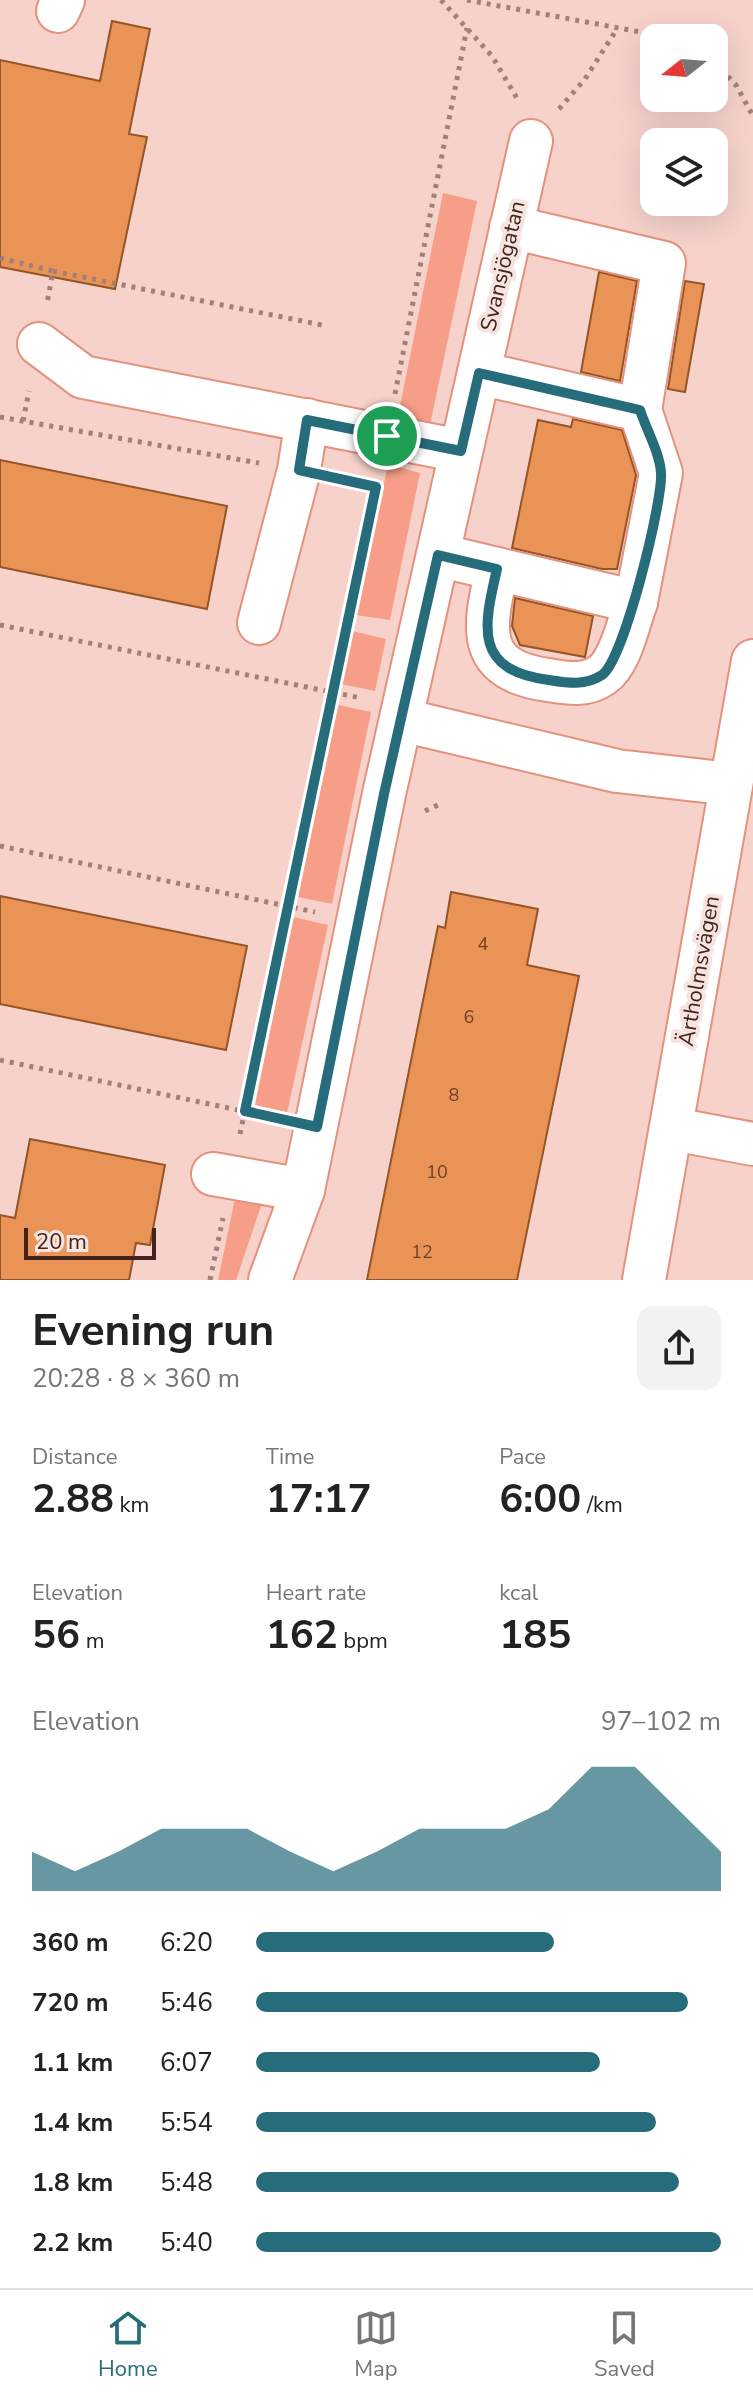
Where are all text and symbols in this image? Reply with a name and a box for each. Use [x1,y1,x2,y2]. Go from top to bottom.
north arrow [640,24,728,112]
map controls [640,24,728,216]
button: layers [640,128,728,216]
street label: Svansjögatan [473,198,533,334]
pin [353,402,421,470]
icon: arrive [365,414,409,458]
street label: Ärtholmsvägen [671,893,727,1049]
house number: 4 [478,932,489,956]
house number: 6 [464,1005,474,1029]
house number: 8 [449,1083,459,1107]
house number: 10 [426,1160,448,1184]
scale bar [24,1224,156,1260]
text: 20 m [36,1227,87,1257]
house number: 12 [411,1240,433,1264]
text: Evening run [32,1301,274,1361]
button: share [637,1306,721,1390]
text: 20:28 · 8 × 360 m [32,1361,240,1396]
text: Distance [32,1442,117,1472]
text: Time [266,1442,315,1472]
text: Pace [499,1442,546,1472]
text: 2.88 [32,1472,114,1526]
text: 17:17 [266,1472,372,1526]
text: 6:00 [499,1472,581,1526]
text: km [114,1490,149,1520]
text: /km [581,1490,623,1520]
text: Elevation [32,1578,123,1608]
text: Heart rate [266,1578,366,1608]
text: kcal [499,1578,538,1608]
text: 56 [32,1608,80,1662]
text: 162 [266,1608,338,1662]
text: 185 [499,1608,571,1662]
text: m [80,1626,105,1656]
text: bpm [338,1626,388,1656]
text: Elevation [32,1704,140,1739]
text: 97–102 m [601,1704,721,1739]
text: 360 m [32,1925,109,1960]
text: 6:20 [160,1925,213,1960]
text: 720 m [32,1985,109,2020]
text: 5:46 [160,1985,213,2020]
text: 1.1 km [32,2045,113,2080]
text: 6:07 [160,2045,213,2080]
text: 1.4 km [32,2105,113,2140]
text: 5:54 [160,2105,213,2140]
text: 1.8 km [32,2165,113,2200]
text: 5:48 [160,2165,213,2200]
text: 2.2 km [32,2225,113,2260]
text: 5:40 [160,2225,213,2260]
tab: Home [98,2306,158,2384]
tab: Map [354,2306,398,2384]
tab: Saved [594,2306,655,2384]

